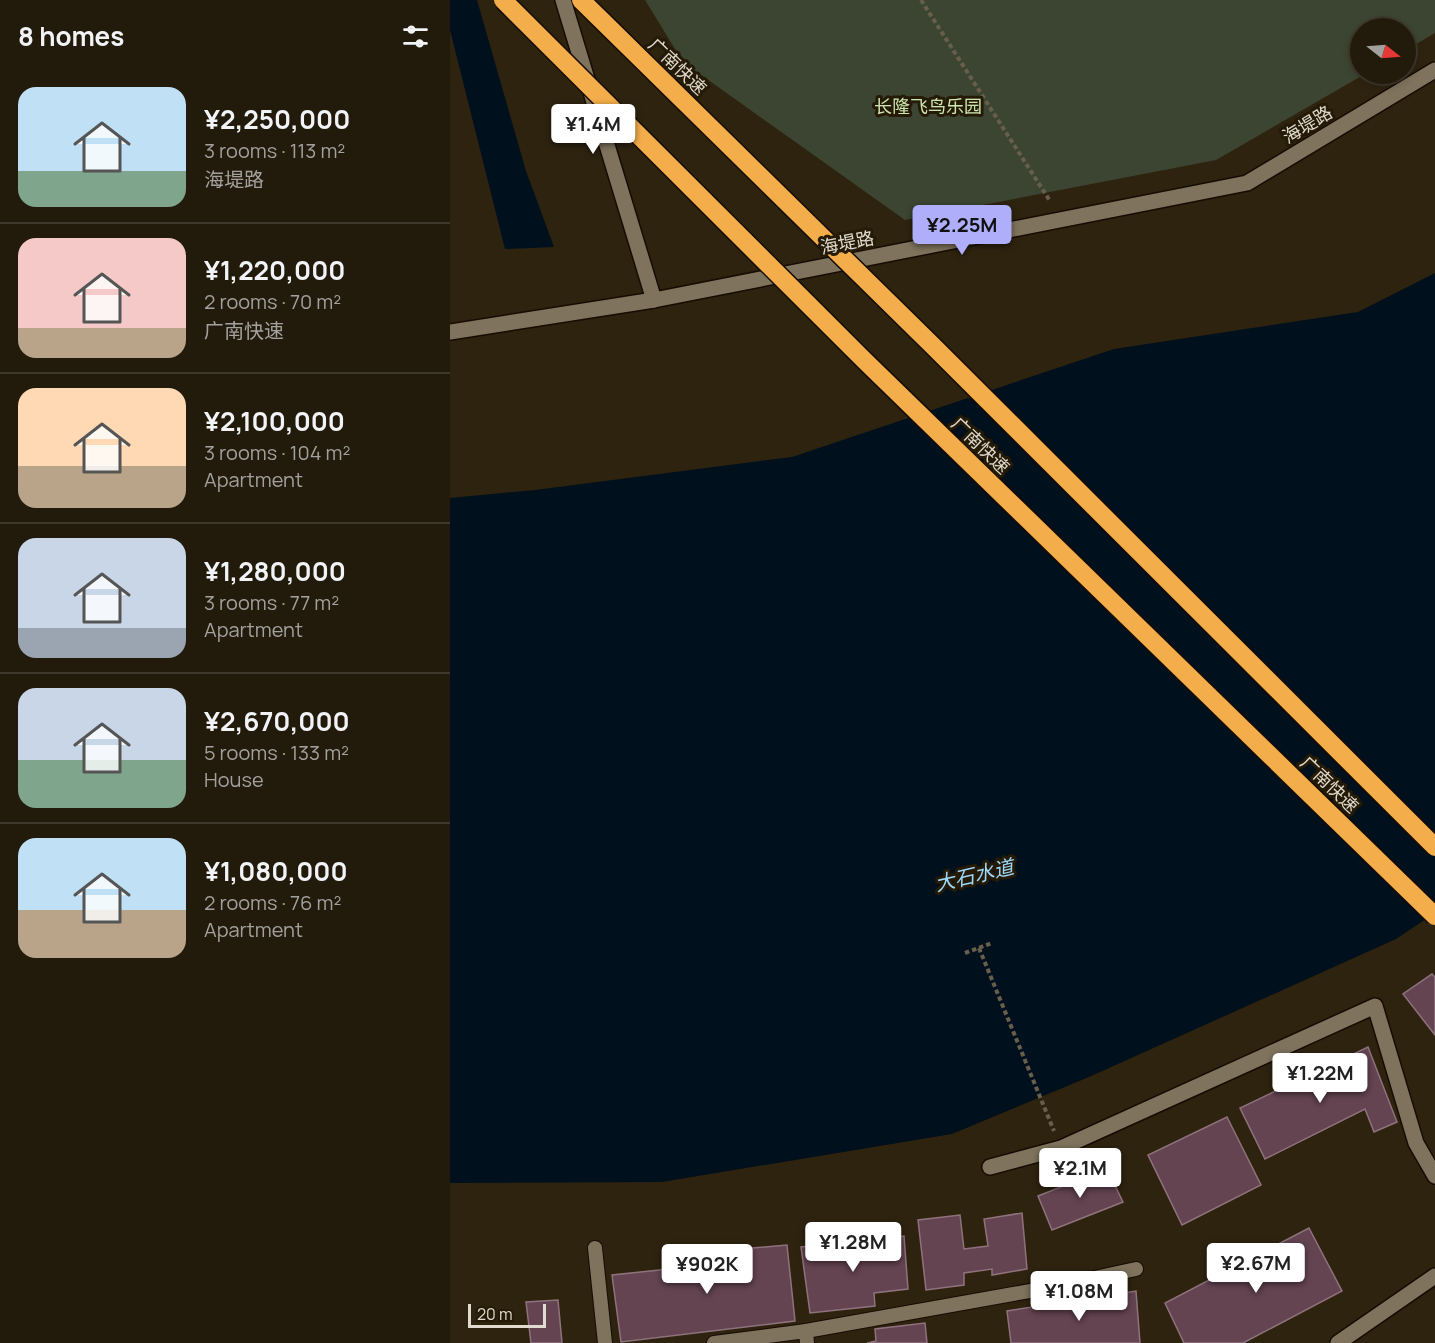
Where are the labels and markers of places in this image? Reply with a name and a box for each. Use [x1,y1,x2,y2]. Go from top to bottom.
pin: ¥1.4M [551,104,635,155]
pin: ¥2.25M [913,205,1011,256]
pin: ¥1.22M [1271,1053,1369,1104]
pin: ¥2.1M [1038,1148,1122,1199]
pin: ¥1.28M [804,1222,902,1273]
pin: ¥2.67M [1207,1243,1305,1294]
pin: ¥902K [665,1244,749,1295]
pin: ¥1.08M [1030,1271,1128,1322]

